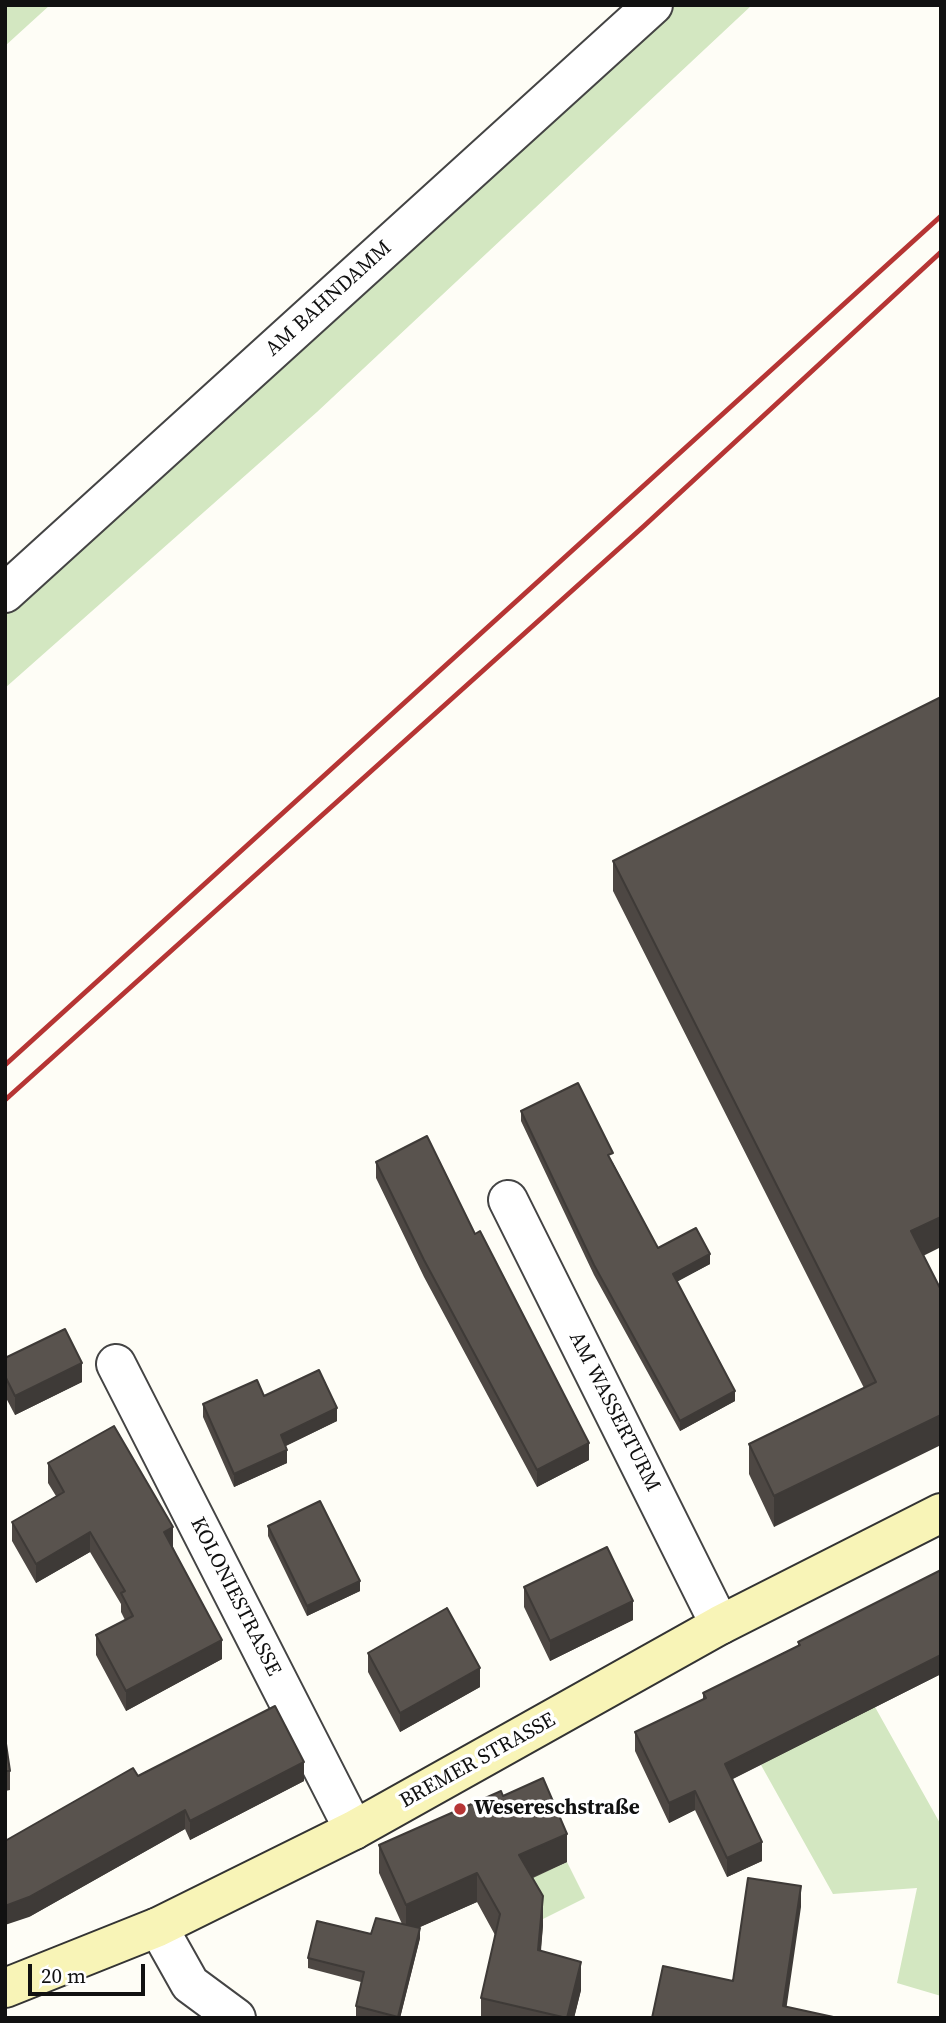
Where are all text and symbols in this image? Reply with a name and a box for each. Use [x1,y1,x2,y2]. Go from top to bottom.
street label: AM BAHNDAMM [261,236,397,362]
street label: AM WASSERTURM [563,1328,665,1496]
street label: KOLONIESTRASSE [184,1513,286,1681]
street label: BREMER STRASSE [396,1708,560,1814]
place label: Wesereschstraße [474,1796,640,1822]
marker: Wesereschstraße [452,1801,468,1817]
scale bar [32,1950,149,1994]
text: 20 m [41,1961,86,1990]

